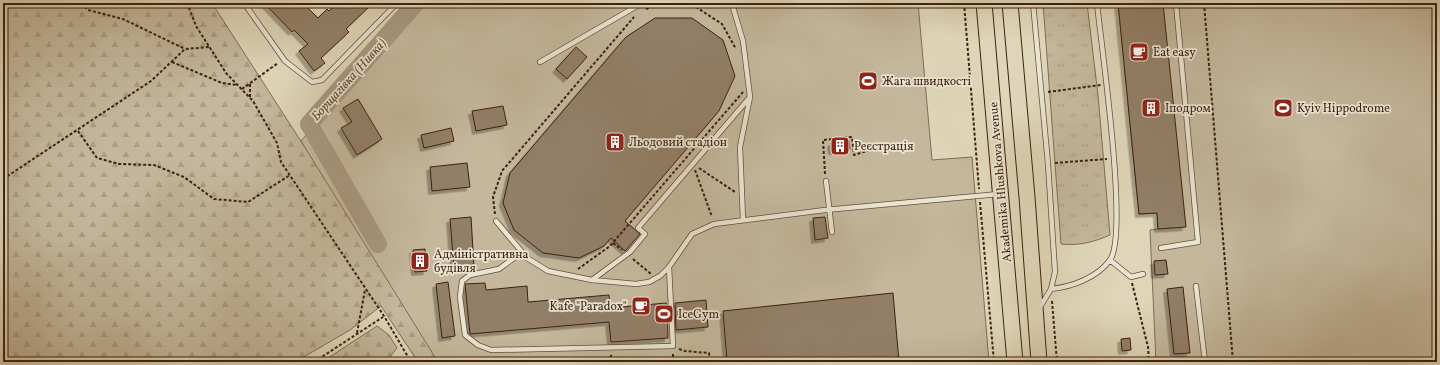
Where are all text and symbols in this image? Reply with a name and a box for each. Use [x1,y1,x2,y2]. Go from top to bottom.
water label: Борщагівка (Нивка) [308,35,391,125]
cafe icon: Eat easy [1128,41,1150,63]
place label: Eat easy [1153,45,1196,61]
sports icon: Жага швидкості [857,70,879,92]
place label: Жага швидкості [882,74,971,90]
building icon: Іподром [1140,97,1162,119]
sports icon: Kyiv Hippodrome [1272,97,1294,119]
street label: Akademika Hlushkova Avenue [986,101,1016,263]
place label: Іподром [1165,101,1211,117]
place label: Kyiv Hippodrome [1297,101,1390,117]
building icon: Льодовий стадіон [604,131,626,153]
place label: Льодовий стадіон [629,135,727,151]
building icon: Реєстрація [829,135,851,157]
place label: Реєстрація [854,139,914,155]
place label: Адміністративна будівля [434,247,528,277]
building icon: Адміністративна будівля [409,250,431,272]
cafe icon: Kafe "Paradox" [630,295,652,317]
place label: Kafe "Paradox" [550,299,627,315]
sports icon: IceGym [653,303,675,325]
place label: IceGym [678,307,720,323]

